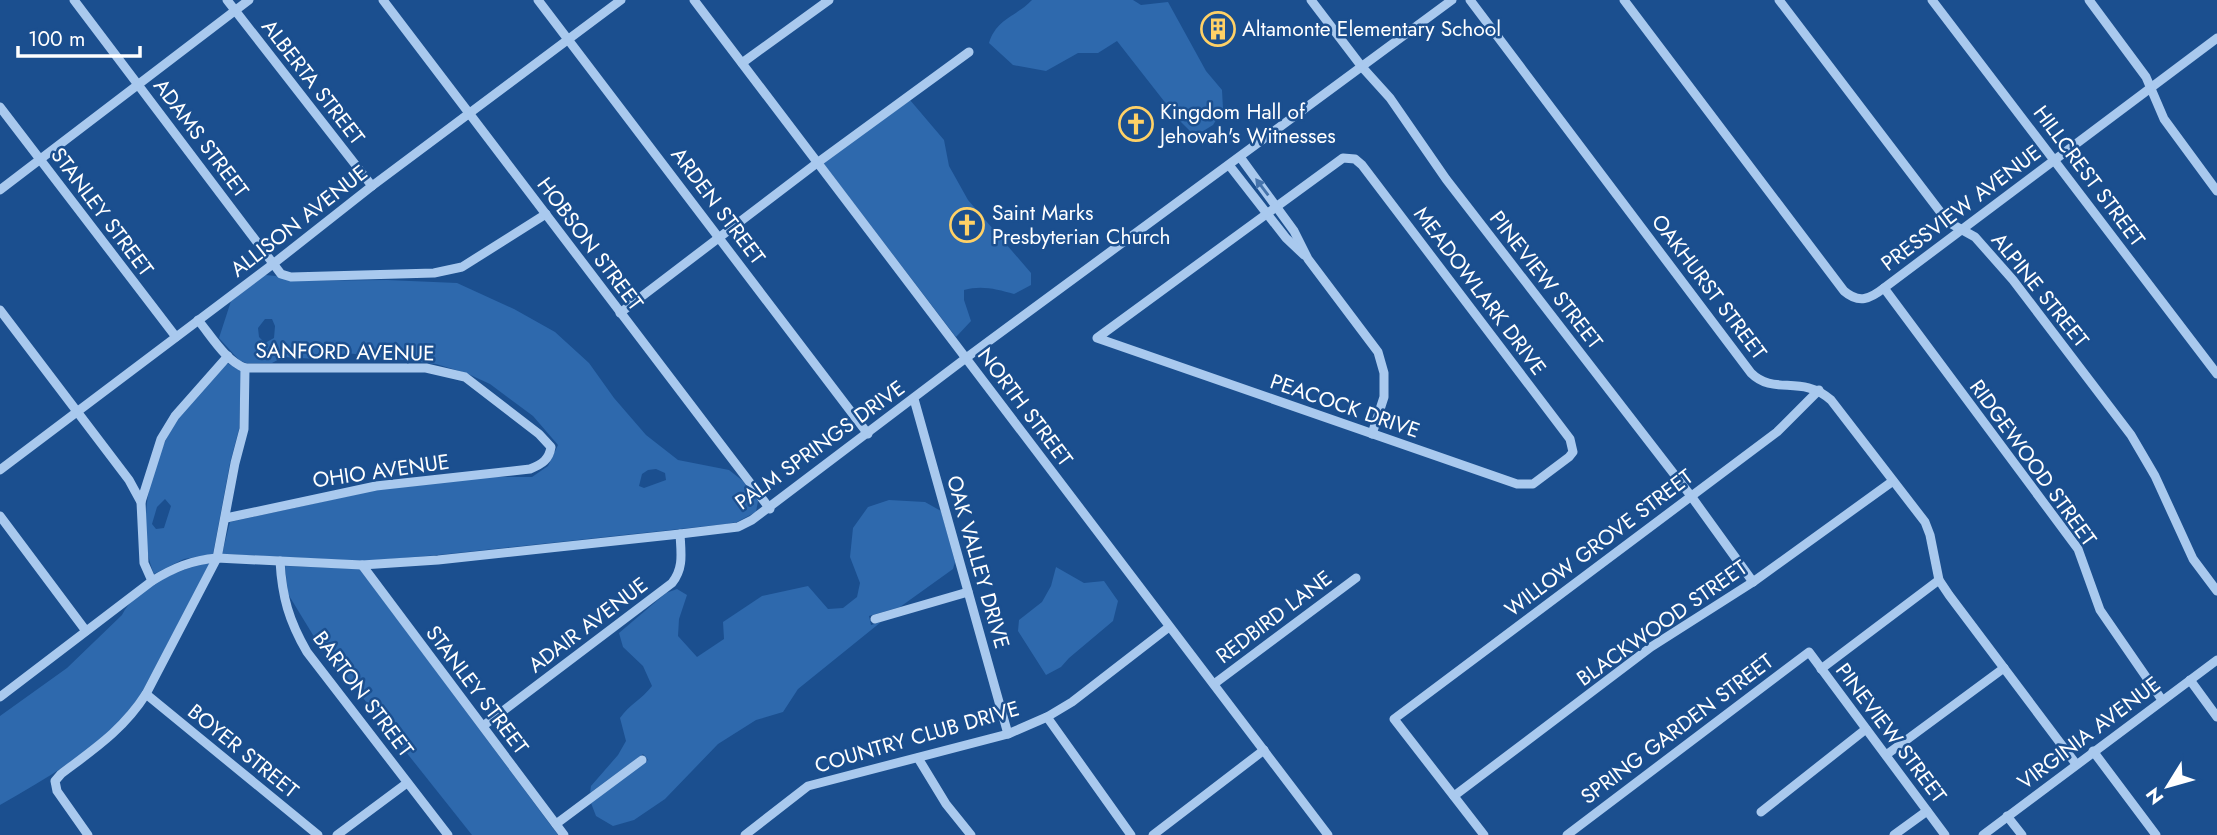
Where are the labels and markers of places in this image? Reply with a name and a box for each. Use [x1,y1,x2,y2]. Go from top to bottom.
building icon: Altamonte Elementary School [1199,10,1237,48]
place label: Altamonte Elementary School [1242,14,1501,44]
place label: Kingdom Hall of Jehovah's Witnesses [1157,97,1336,151]
church icon: Kingdom Hall of Jehovah's Witnesses [1117,105,1155,143]
place label: Saint Marks Presbyterian Church [992,198,1170,252]
church icon: Saint Marks Presbyterian Church [948,206,986,244]

